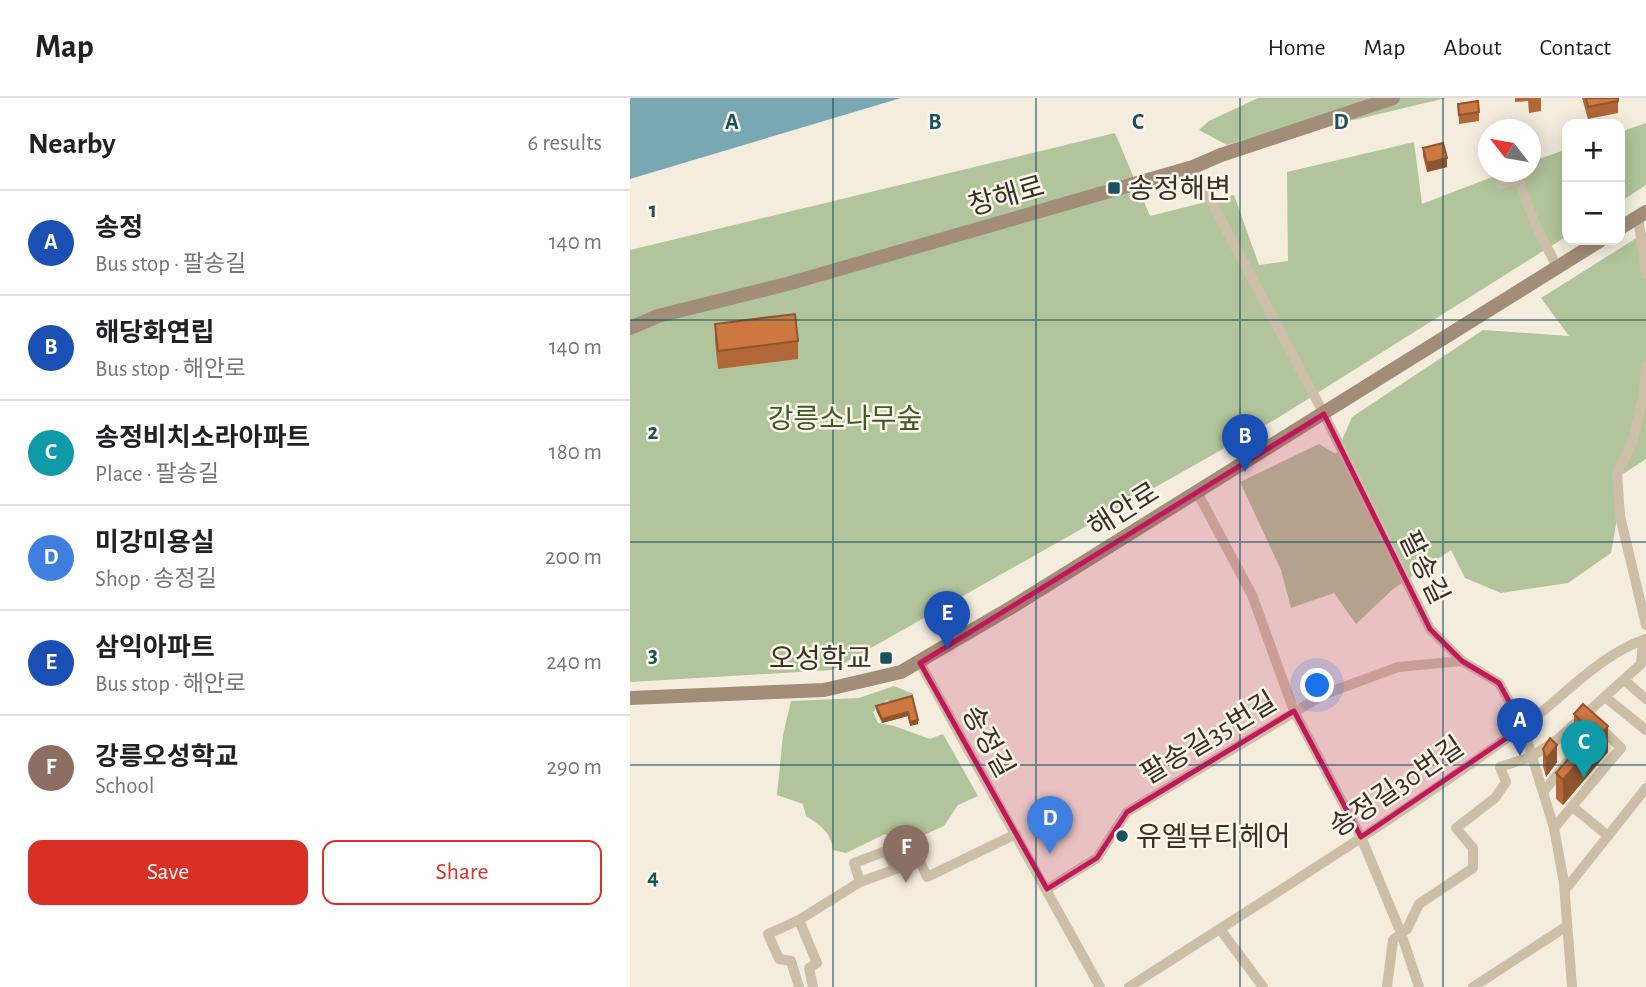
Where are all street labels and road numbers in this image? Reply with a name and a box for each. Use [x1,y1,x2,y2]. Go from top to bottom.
street label: 창해로 [965,171,1048,221]
street label: 해안로 [1083,477,1164,543]
street label: 팔송길 [1394,526,1455,609]
street label: 팔송길35번길 [1136,686,1281,790]
street label: 송정길 [956,700,1020,783]
street label: 송정길30번길 [1324,731,1469,843]

